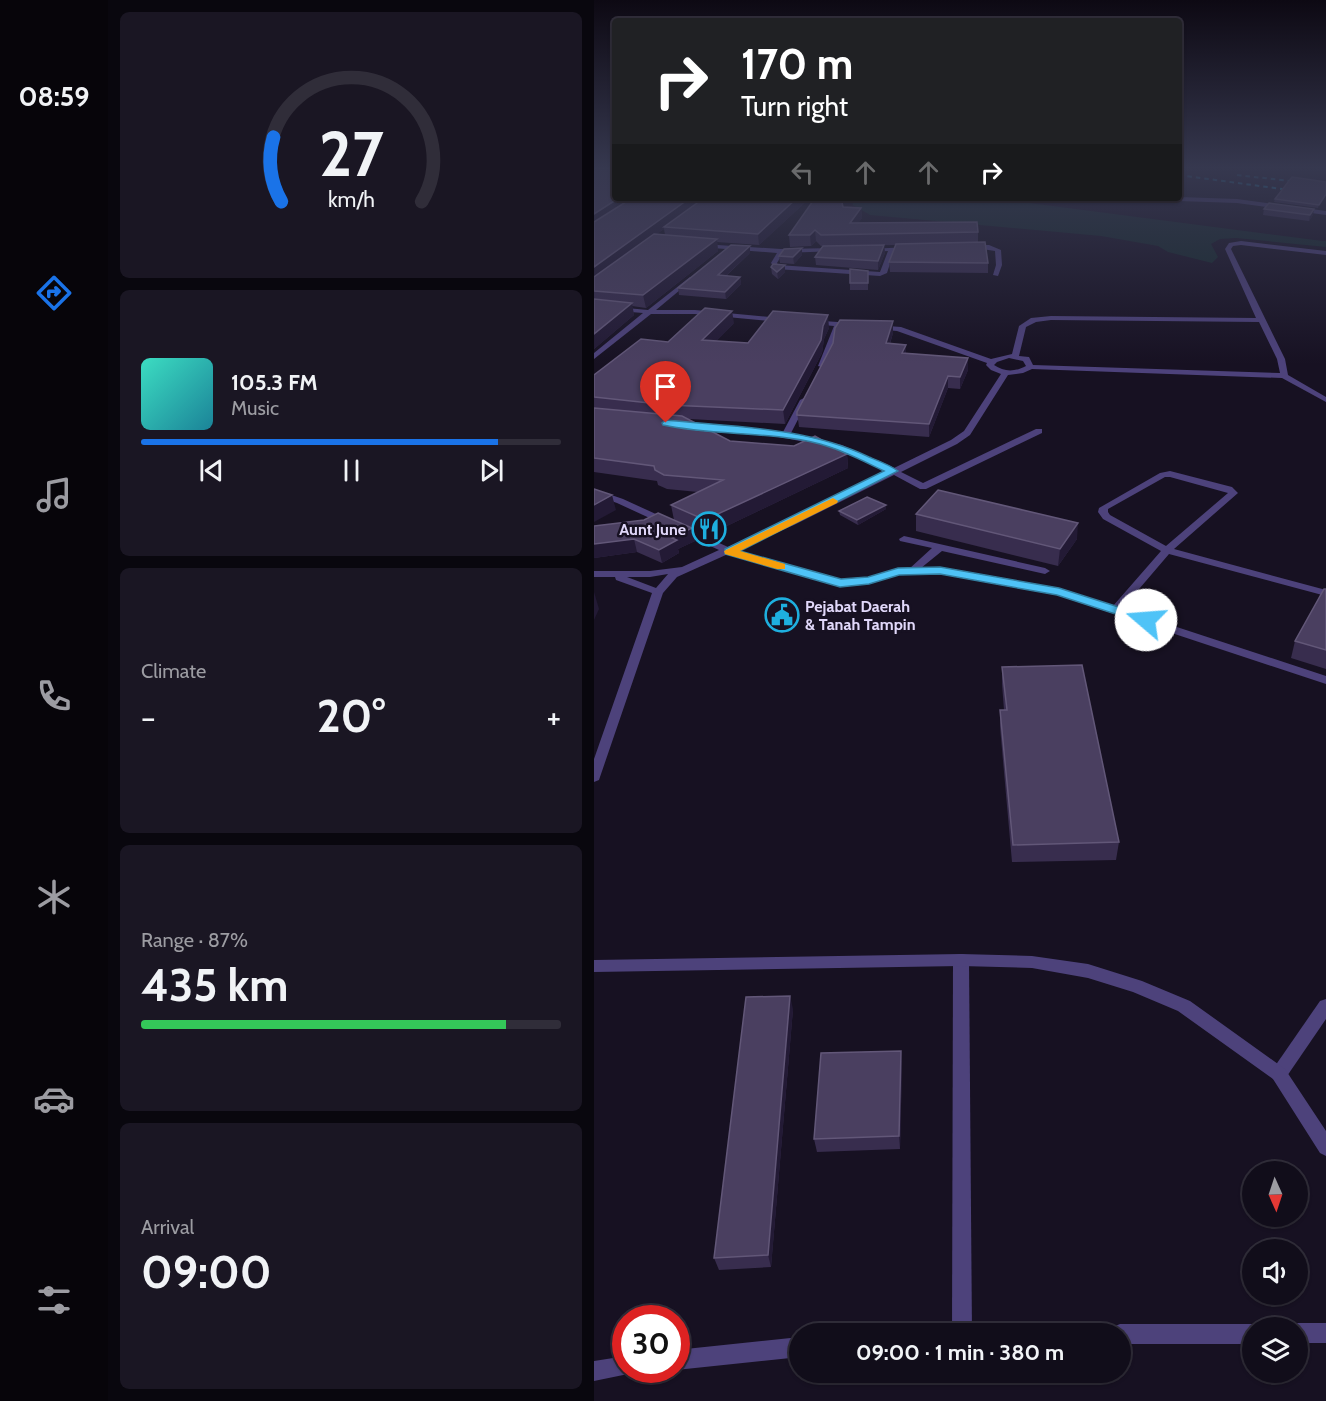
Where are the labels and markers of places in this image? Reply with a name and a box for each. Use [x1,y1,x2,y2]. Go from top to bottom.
pin [640,361,691,423]
restaurant icon: Aunt June [691,511,727,547]
place label: Aunt June [619,520,686,539]
public building icon: Pejabat Daerah & Tanah Tampin [764,597,800,633]
place label: Pejabat Daerah & Tanah Tampin [805,597,916,634]

